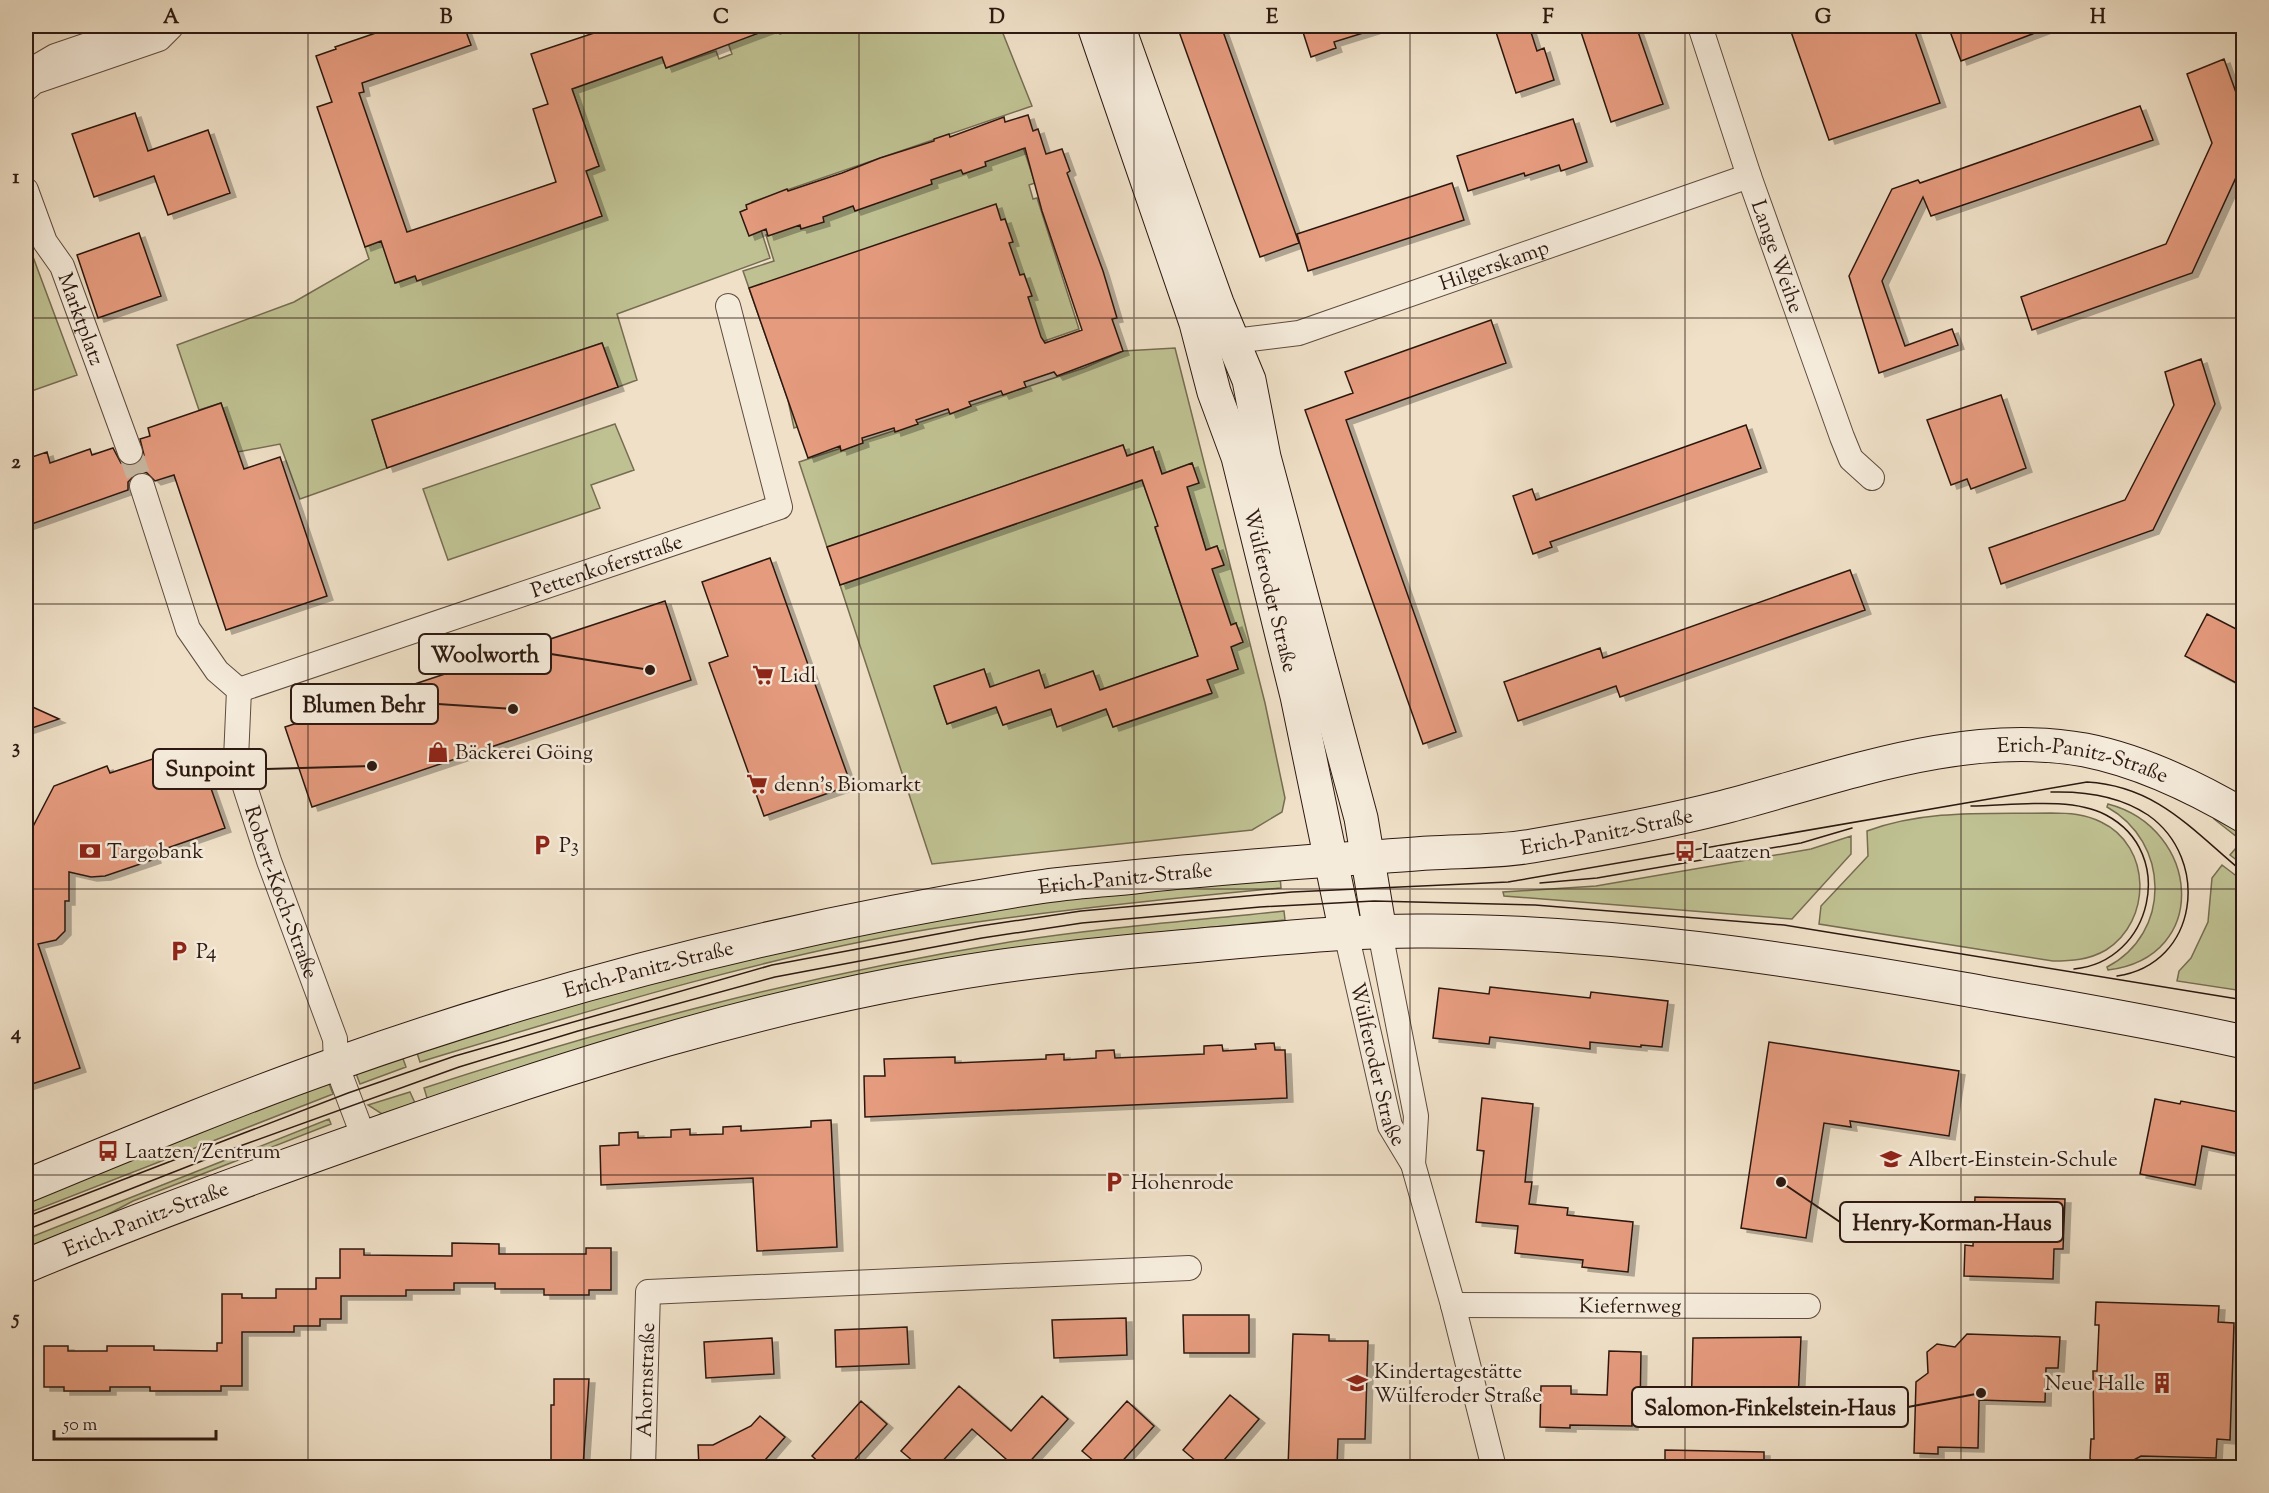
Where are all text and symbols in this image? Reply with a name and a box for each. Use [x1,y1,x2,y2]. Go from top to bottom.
text: A [163,4,180,33]
text: B [440,4,453,33]
text: C [713,4,729,33]
text: D [989,4,1005,33]
text: E [1266,4,1279,33]
text: F [1542,4,1554,33]
text: G [1815,4,1832,33]
text: H [2090,4,2106,33]
text: 1 [13,164,20,193]
street label: Lange Weihe [1742,196,1810,318]
street label: Hilgerskamp [1436,234,1554,300]
street label: Marktplatz [49,269,110,370]
text: 2 [11,449,21,478]
street label: Wülferoder Straße [1234,506,1304,676]
street label: Pettenkoferstraße [527,528,687,607]
callout: Woolworth [419,634,551,674]
text: Woolworth [431,641,539,673]
place label: Lidl [780,662,816,692]
supermarket icon: Lidl [751,663,775,687]
callout: Blumen Behr [291,684,438,724]
text: Blumen Behr [302,691,426,723]
street label: Erich-Panitz-Straße [1996,731,2173,792]
text: 3 [12,734,20,763]
place label: Bäckerei Göing [455,739,593,769]
shop icon: Bäckerei Göing [426,740,450,764]
callout: Sunpoint [153,749,266,789]
text: Sunpoint [165,755,255,787]
place label: denn's Biomarkt [774,771,921,801]
supermarket icon: denn's Biomarkt [745,772,769,796]
street label: Robert-Koch-Straße [235,802,324,983]
street label: Erich-Panitz-Straße [1519,802,1696,865]
place label: P3 [559,832,579,862]
parking icon: P3 [530,833,554,857]
place label: Targobank [107,838,204,868]
place label: Laatzen [1702,838,1771,868]
bank icon: Targobank [78,839,102,863]
bus stop icon: Laatzen [1673,839,1697,863]
street label: Erich-Panitz-Straße [1037,856,1214,904]
street label: Erich-Panitz-Straße [560,934,737,1007]
place label: P4 [196,938,217,968]
parking icon: P4 [167,939,191,963]
street label: Wülferoder Straße [1341,980,1412,1153]
text: 4 [10,1020,21,1049]
place label: Laatzen/Zentrum [125,1138,281,1168]
bus stop icon: Laatzen/Zentrum [96,1139,120,1163]
place label: Albert-Einstein-Schule [1908,1146,2118,1176]
school or university icon: Albert-Einstein-Schule [1879,1147,1903,1171]
place label: Hohenrode [1131,1169,1234,1199]
parking icon: Hohenrode [1102,1170,1126,1194]
street label: Erich-Panitz-Straße [59,1175,233,1266]
callout: Henry-Korman-Haus [1840,1202,2063,1242]
text: Henry-Korman-Haus [1852,1209,2052,1241]
street label: Kiefernweg [1579,1292,1681,1323]
text: 5 [11,1305,20,1334]
street label: Ahornstraße [631,1322,664,1438]
place label: Kindertagestätte Wülferoder Straße [1374,1358,1542,1412]
place label: Neue Halle [2045,1370,2145,1400]
school or university icon: Kindertagestätte Wülferoder Straße [1345,1371,1369,1395]
building icon: Neue Halle [2150,1371,2174,1395]
callout: Salomon-Finkelstein-Haus [1632,1387,1908,1427]
text: Salomon-Finkelstein-Haus [1644,1394,1896,1426]
scale bar [54,1403,216,1441]
text: 50 m [62,1413,98,1439]

